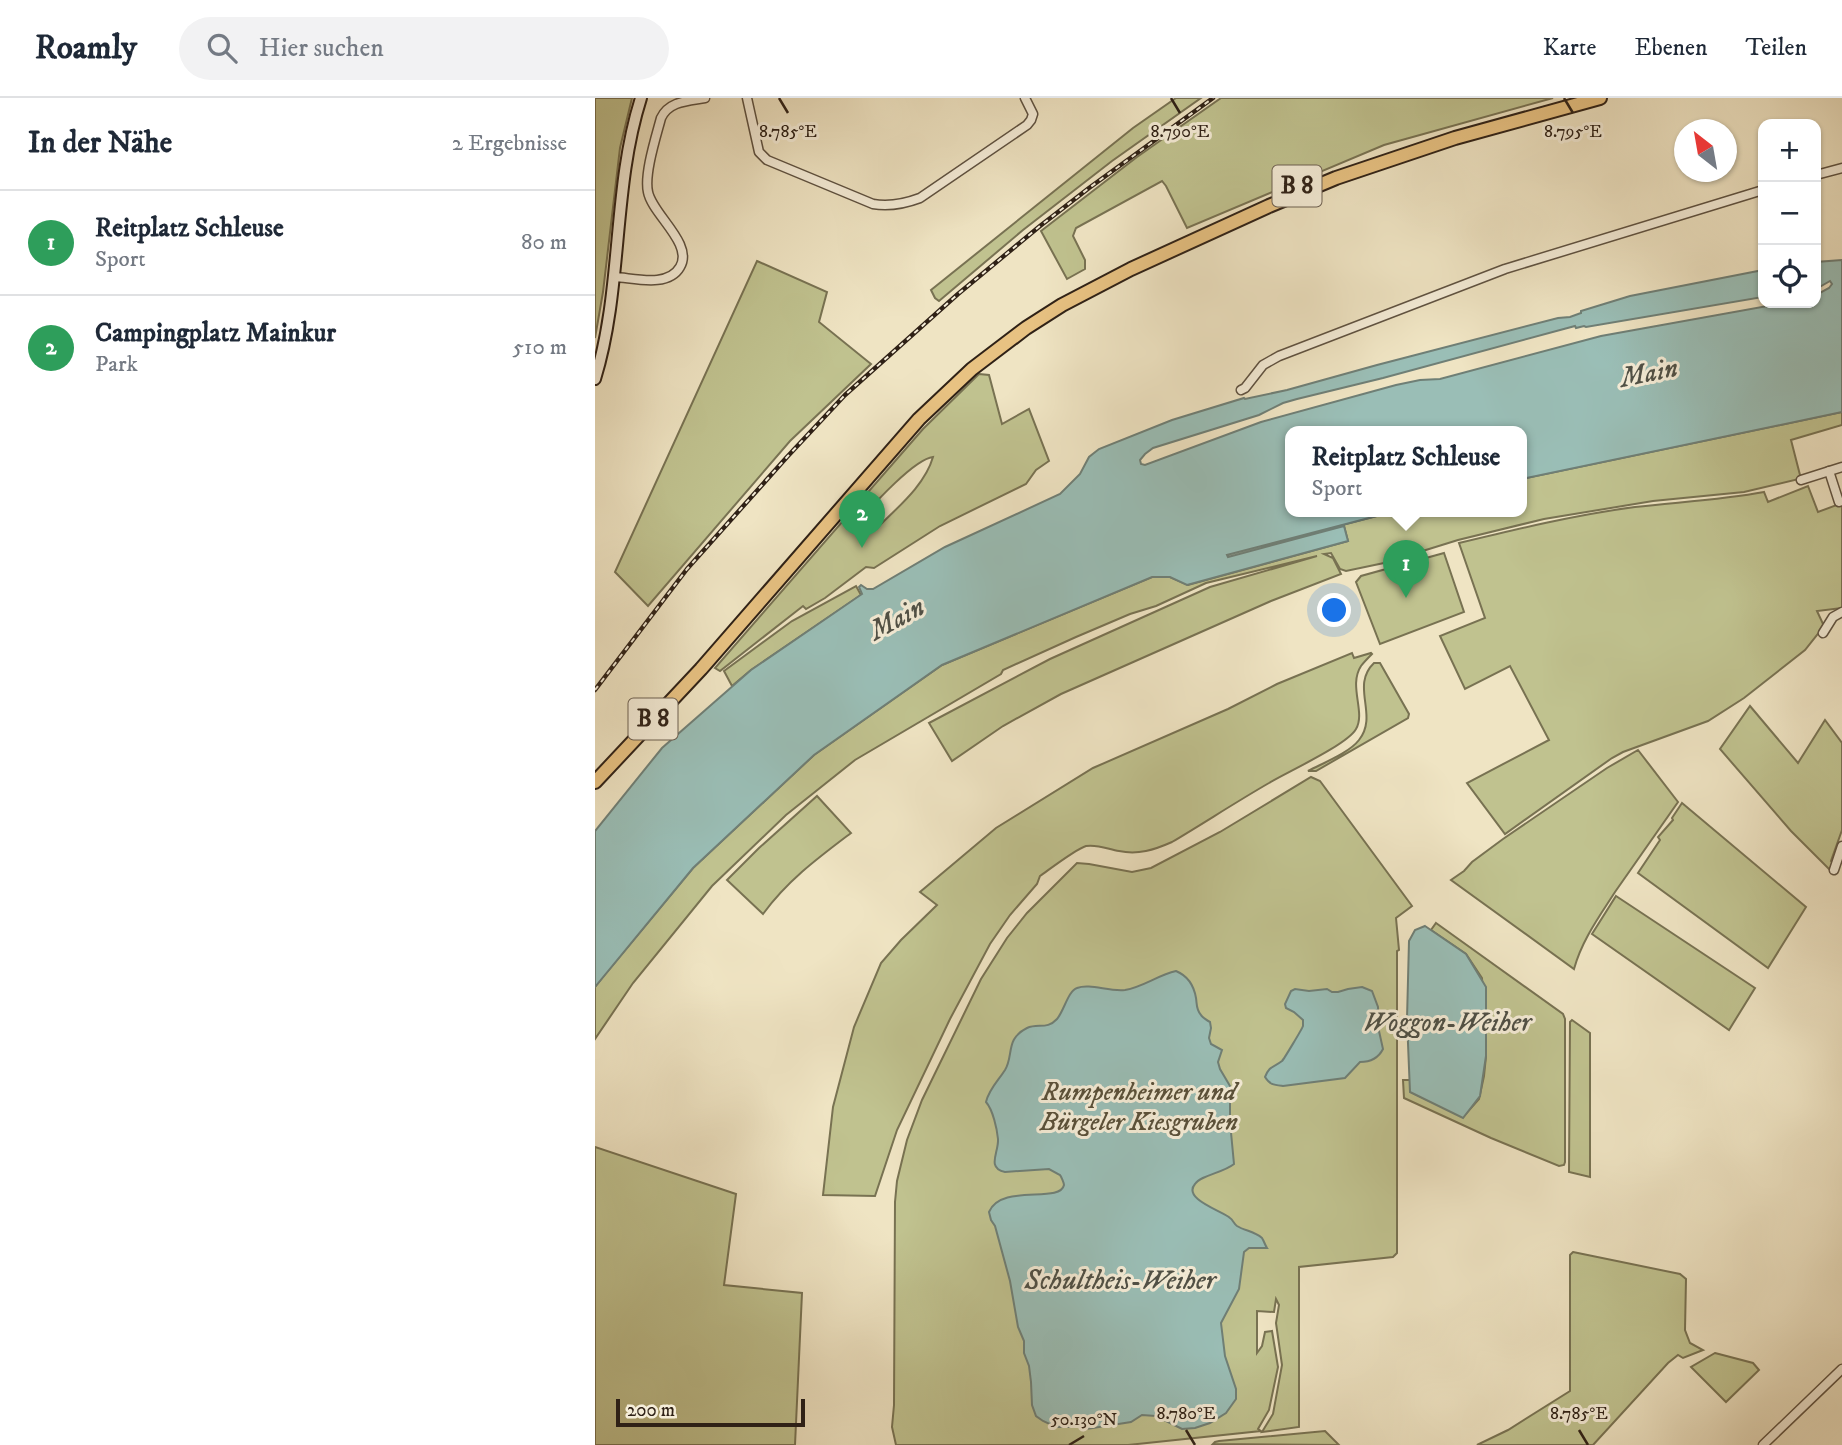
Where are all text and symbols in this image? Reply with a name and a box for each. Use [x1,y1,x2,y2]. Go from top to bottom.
search box [179,17,669,80]
text: Roamly [35,28,137,69]
icon: search [203,29,241,67]
text: Hier suchen [259,32,384,65]
text: Karte [1543,33,1596,63]
text: Ebenen [1634,33,1708,63]
text: Teilen [1746,33,1807,63]
north arrow [1674,119,1737,182]
map controls [1758,119,1821,308]
button: + [1758,119,1821,182]
text: 8.785°E [759,121,817,143]
text: 8.790°E [1151,121,1210,143]
text: 8.795°E [1544,121,1602,143]
text: In der Nähe [28,125,172,162]
text: 2 Ergebnisse [452,129,567,158]
road number: B 8 [1273,166,1321,206]
button: − [1758,182,1821,245]
text: Reitplatz Schleuse [95,212,284,245]
text: 1 [47,228,55,257]
text: 80 m [521,228,567,257]
text: Sport [95,245,146,274]
button: locate [1758,245,1821,308]
text: Campingplatz Mainkur [95,317,336,350]
text: 2 [45,333,57,362]
text: 510 m [513,333,567,362]
text: Park [95,350,138,379]
water label: Main [1615,350,1681,396]
popup [1285,426,1527,517]
text: Reitplatz Schleuse [1312,441,1500,474]
text: Sport [1312,474,1362,503]
pin: 2 [839,490,885,548]
pin: 1 [1383,540,1429,598]
water label: Main [861,590,931,649]
your location [1317,593,1351,627]
road number: B 8 [629,698,677,740]
water label: Woggon-Weiher [1363,1005,1533,1040]
park label: Rumpenheimer und Bürgeler Kiesgruben [1039,1076,1240,1139]
water label: Schultheis-Weiher [1023,1263,1218,1298]
scale bar [616,1396,805,1428]
text: 200 m [627,1399,675,1422]
text: 8.780°E [1157,1403,1216,1425]
text: 8.785°E [1550,1403,1608,1425]
text: 50.130°N [1051,1409,1117,1431]

